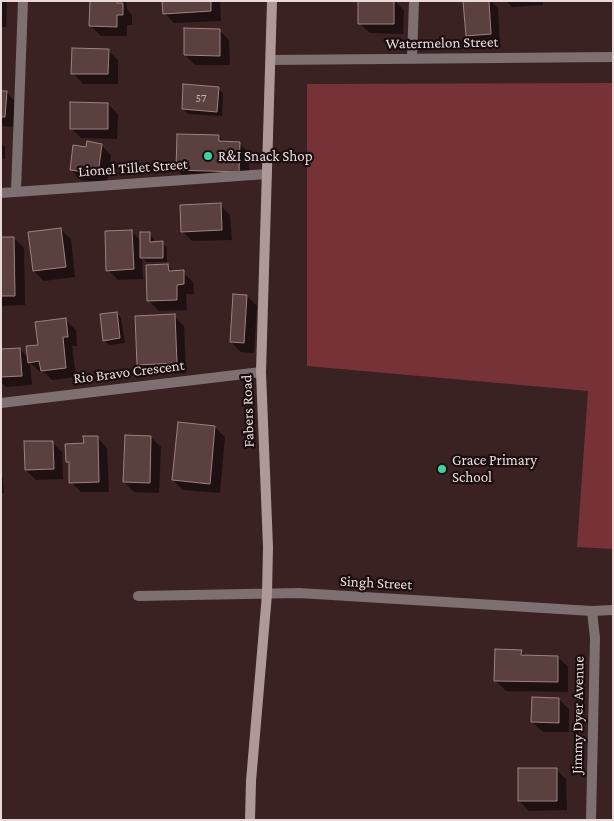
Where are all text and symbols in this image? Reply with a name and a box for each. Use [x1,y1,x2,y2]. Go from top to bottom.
street label: Watermelon Street [385,33,499,53]
house number: 57 [196,91,206,105]
place label: R&I Snack Shop [218,147,313,165]
marker: R&I Snack Shop [202,150,214,162]
street label: Lionel Tillet Street [78,155,188,181]
street label: Rio Bravo Crescent [72,356,186,388]
street label: Fabers Road [238,374,258,448]
place label: Grace Primary School [452,451,537,486]
marker: Grace Primary School [436,463,448,475]
street label: Singh Street [339,572,413,594]
street label: Jimmy Dyer Avenue [568,656,588,774]

